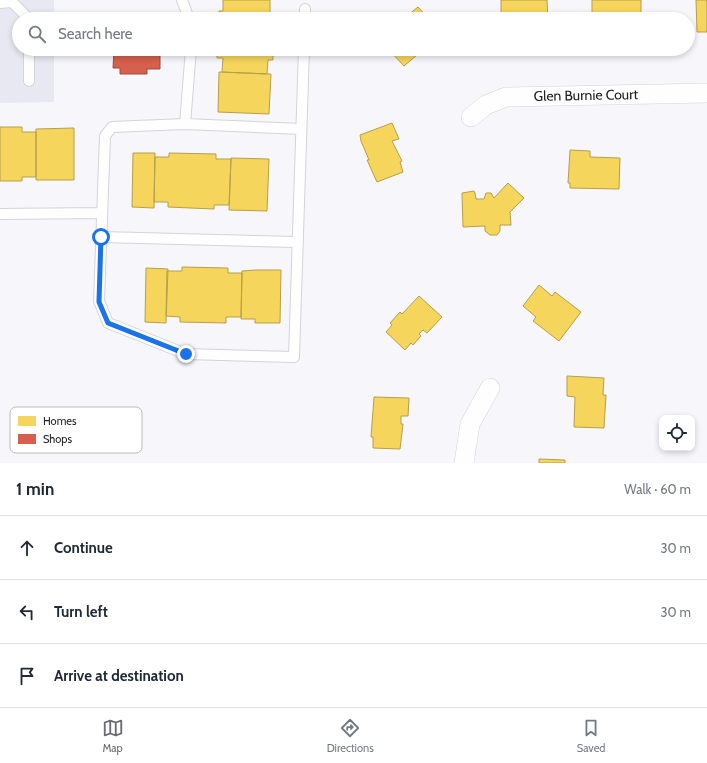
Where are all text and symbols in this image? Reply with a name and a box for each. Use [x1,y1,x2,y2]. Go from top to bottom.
search box [12,12,695,56]
icon: search [26,23,48,45]
text: Search here [58,25,133,43]
street label: Glen Burnie Court [534,85,639,105]
route start [92,228,110,246]
route end [177,345,195,363]
legend [10,407,142,453]
text: Homes [43,414,77,428]
map controls [659,415,695,451]
button: locate [659,415,695,451]
text: Shops [43,432,72,446]
text: 1 min [16,479,54,499]
text: Walk · 60 m [624,481,691,497]
icon: ahead [16,537,38,559]
text: Continue [54,539,113,557]
text: 30 m [661,540,691,556]
icon: left [16,601,38,623]
text: Turn left [54,603,108,621]
text: 30 m [661,604,691,620]
icon: arrive [16,665,38,687]
text: Arrive at destination [54,667,184,685]
tab: Map [102,717,124,755]
tab: Directions [327,717,374,755]
tab: Saved [577,717,605,755]

